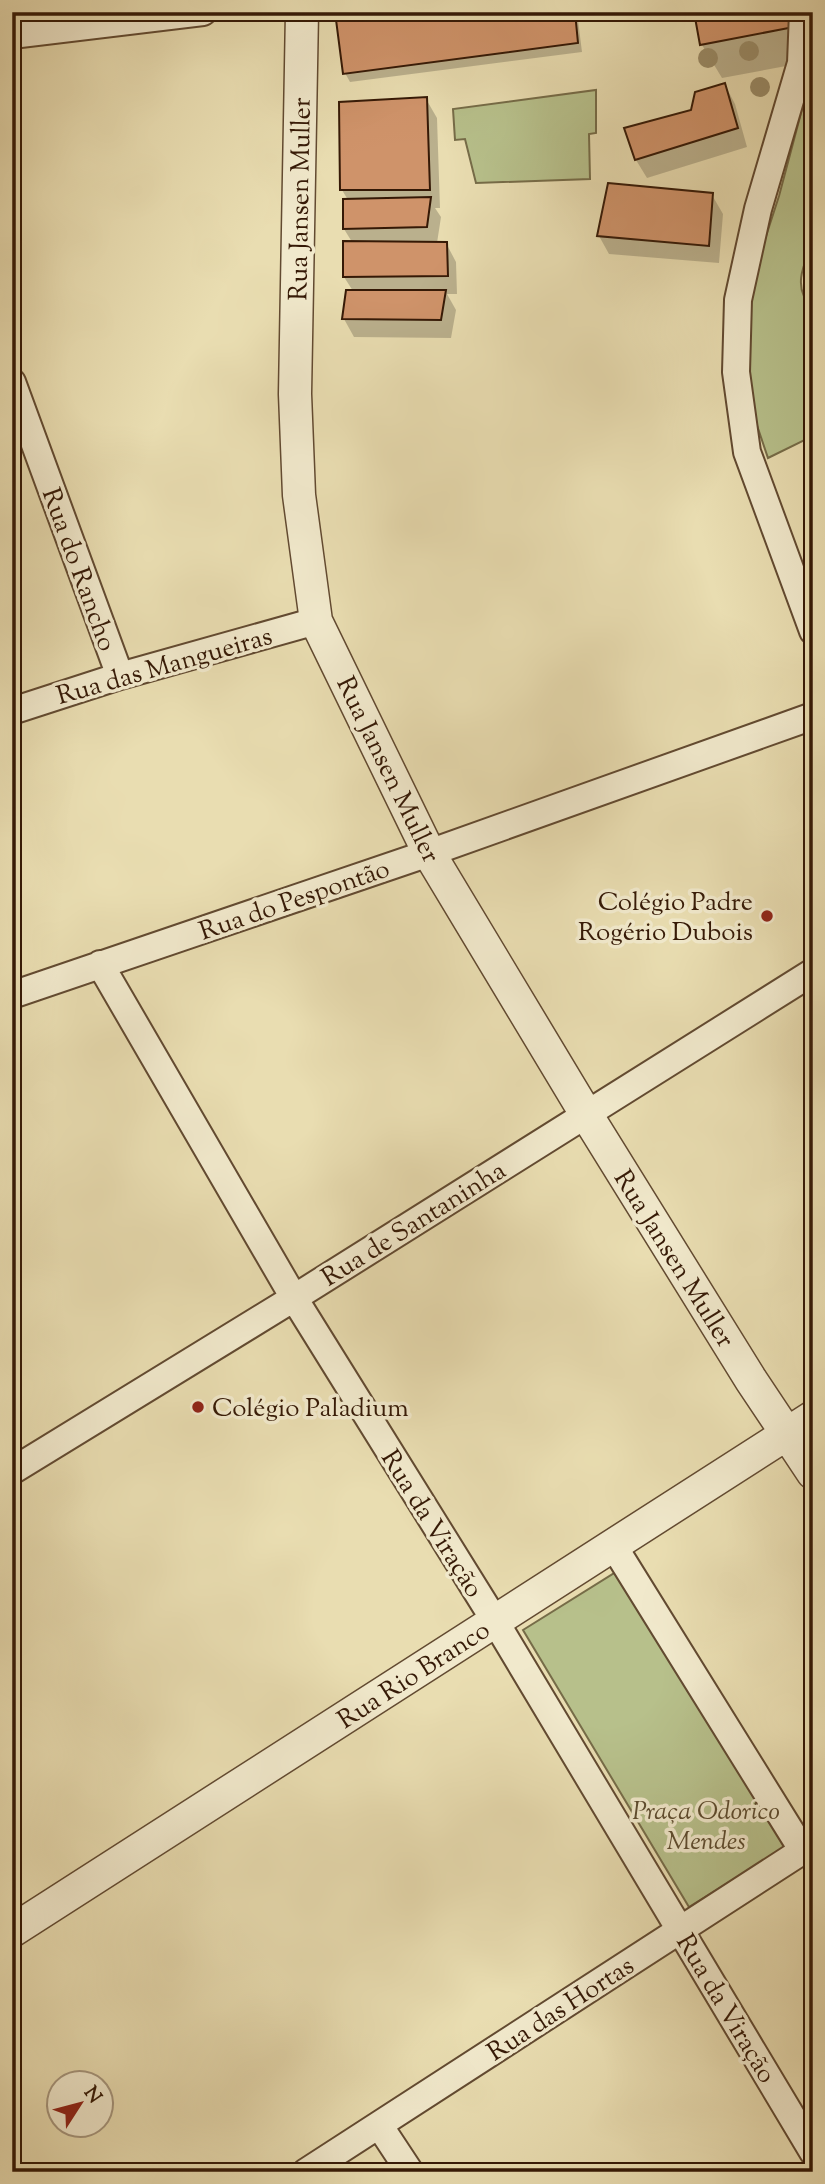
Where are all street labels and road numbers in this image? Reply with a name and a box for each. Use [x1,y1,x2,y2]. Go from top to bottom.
street label: Rua Jansen Muller [281,97,322,301]
street label: Rua do Rancho [31,483,124,657]
street label: Rua das Mangueiras [52,619,277,716]
street label: Rua Jansen Muller [326,671,448,870]
street label: Rua do Pespontão [195,851,395,951]
street label: Rua de Santaninha [315,1153,514,1297]
street label: Rua Jansen Muller [603,1163,743,1355]
street label: Rua da Viração [371,1443,491,1605]
street label: Rua Rio Branco [331,1613,498,1739]
street label: Rua da Viração [666,1928,784,2091]
street label: Rua das Hortas [481,1949,642,2071]

